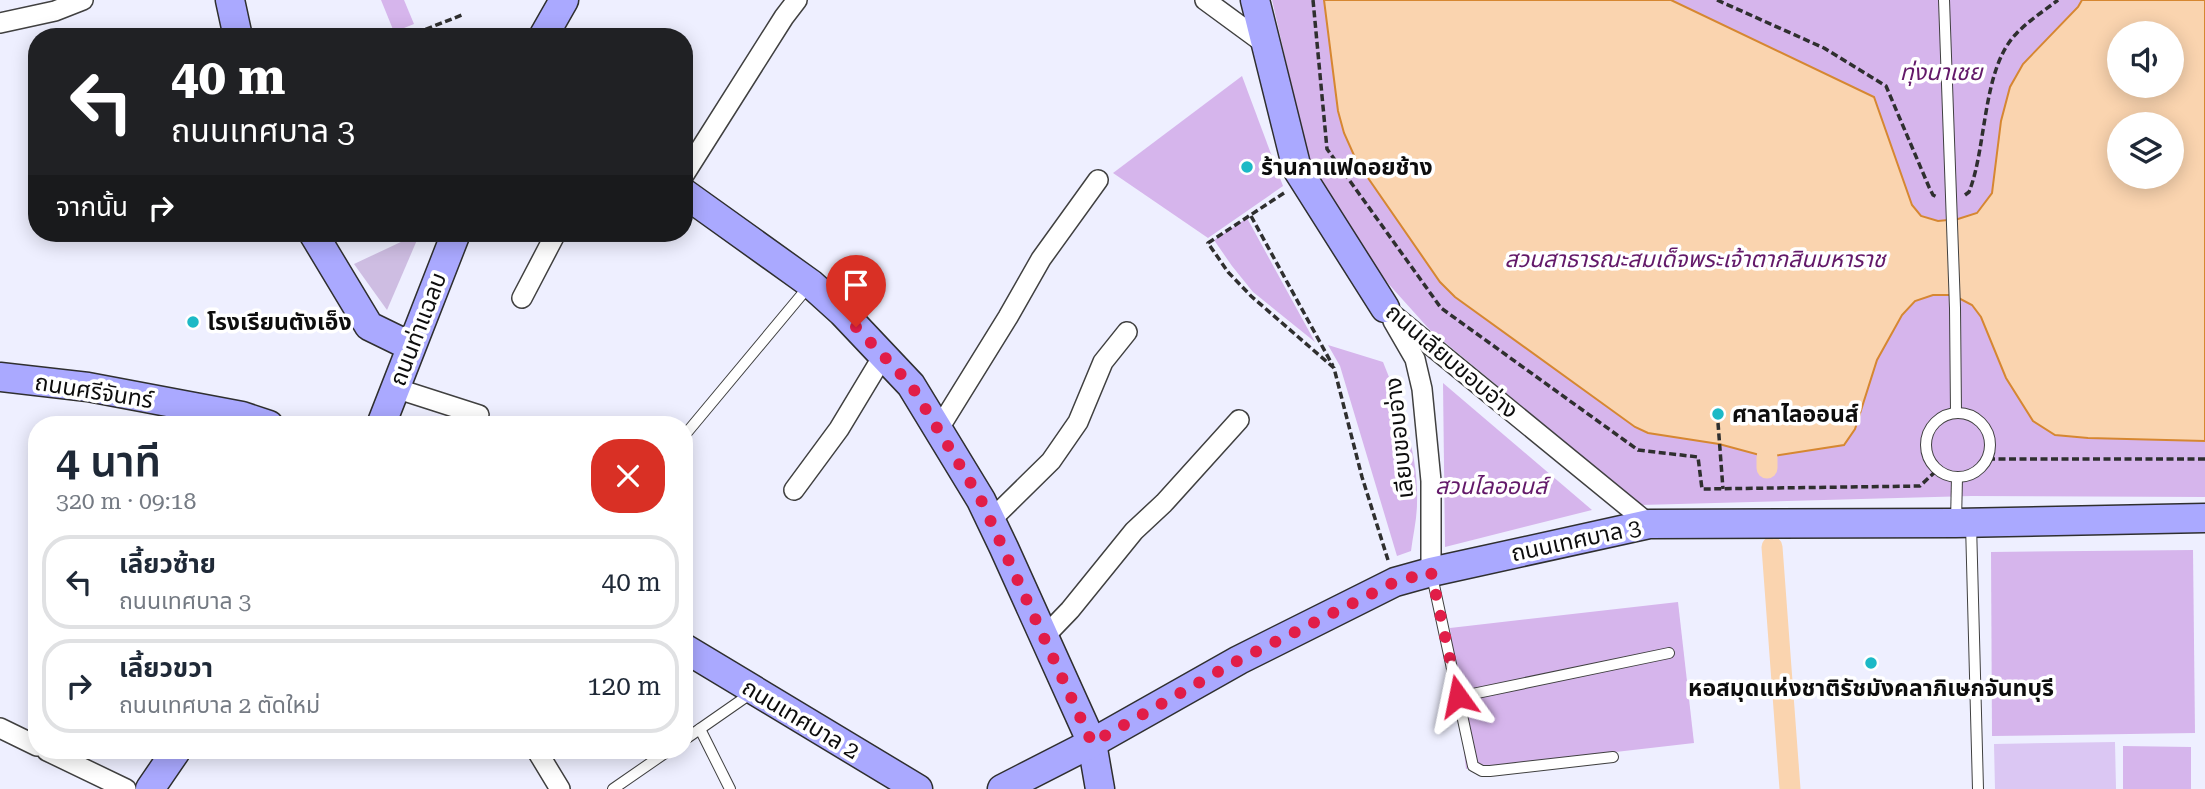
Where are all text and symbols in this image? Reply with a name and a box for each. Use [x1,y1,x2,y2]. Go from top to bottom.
map controls [2107,21,2184,189]
button: sound [2107,21,2184,98]
text: 40 m [171,49,286,106]
icon: left [56,56,147,147]
park label: ทุ่งนาเชย [1900,59,1984,86]
text: ถนนเทศบาล 3 [171,112,355,150]
button: layers [2107,112,2184,189]
place label: ร้านกาแฟดอยช้าง [1261,154,1433,181]
marker: ร้านกาแฟดอยช้าง [1239,159,1255,175]
icon: right [142,189,180,227]
text: จากนั้น [56,192,128,222]
park label: สวนสาธารณะสมเด็จพระเจ้าตากสินมหาราช [1505,246,1888,273]
pin [826,255,886,327]
icon: arrive [837,266,875,304]
street label: ถนนท่าแฉลบ [385,269,452,390]
street label: ถนนเลียบขอบอ่าง [1380,298,1523,424]
place label: โรงเรียนตังเอ็ง [207,309,352,336]
marker: โรงเรียนตังเอ็ง [185,314,201,330]
street label: ถนนศรีจันทร์ [33,369,156,414]
street label: เลียบขอบอ่าง [1380,376,1419,500]
place label: ศาลาไลออนส์ [1732,401,1859,428]
marker: ศาลาไลออนส์ [1710,406,1726,422]
text: 4 นาที [56,437,161,486]
button: close [591,439,665,513]
park label: สวนไลออนส์ [1435,473,1551,500]
text: 320 m · 09:18 [56,488,196,515]
street label: ถนนเทศบาล 3 [1509,514,1644,567]
text: เลี้ยวซ้าย [119,549,216,579]
icon: left [60,563,98,601]
text: 40 m [602,567,661,597]
text: ถนนเทศบาล 3 [119,588,251,615]
text: เลี้ยวขวา [119,653,213,683]
marker: หอสมุดแห่งชาติรัชมังคลาภิเษกจันทบุรี [1863,655,1879,671]
position arrow [1421,659,1495,733]
icon: right [60,667,98,705]
text: 120 m [587,671,661,701]
street label: ถนนเทศบาล 2 [737,674,864,765]
place label: หอสมุดแห่งชาติรัชมังคลาภิเษกจันทบุรี [1688,675,2054,702]
text: ถนนเทศบาล 2 ตัดใหม่ [119,692,320,719]

